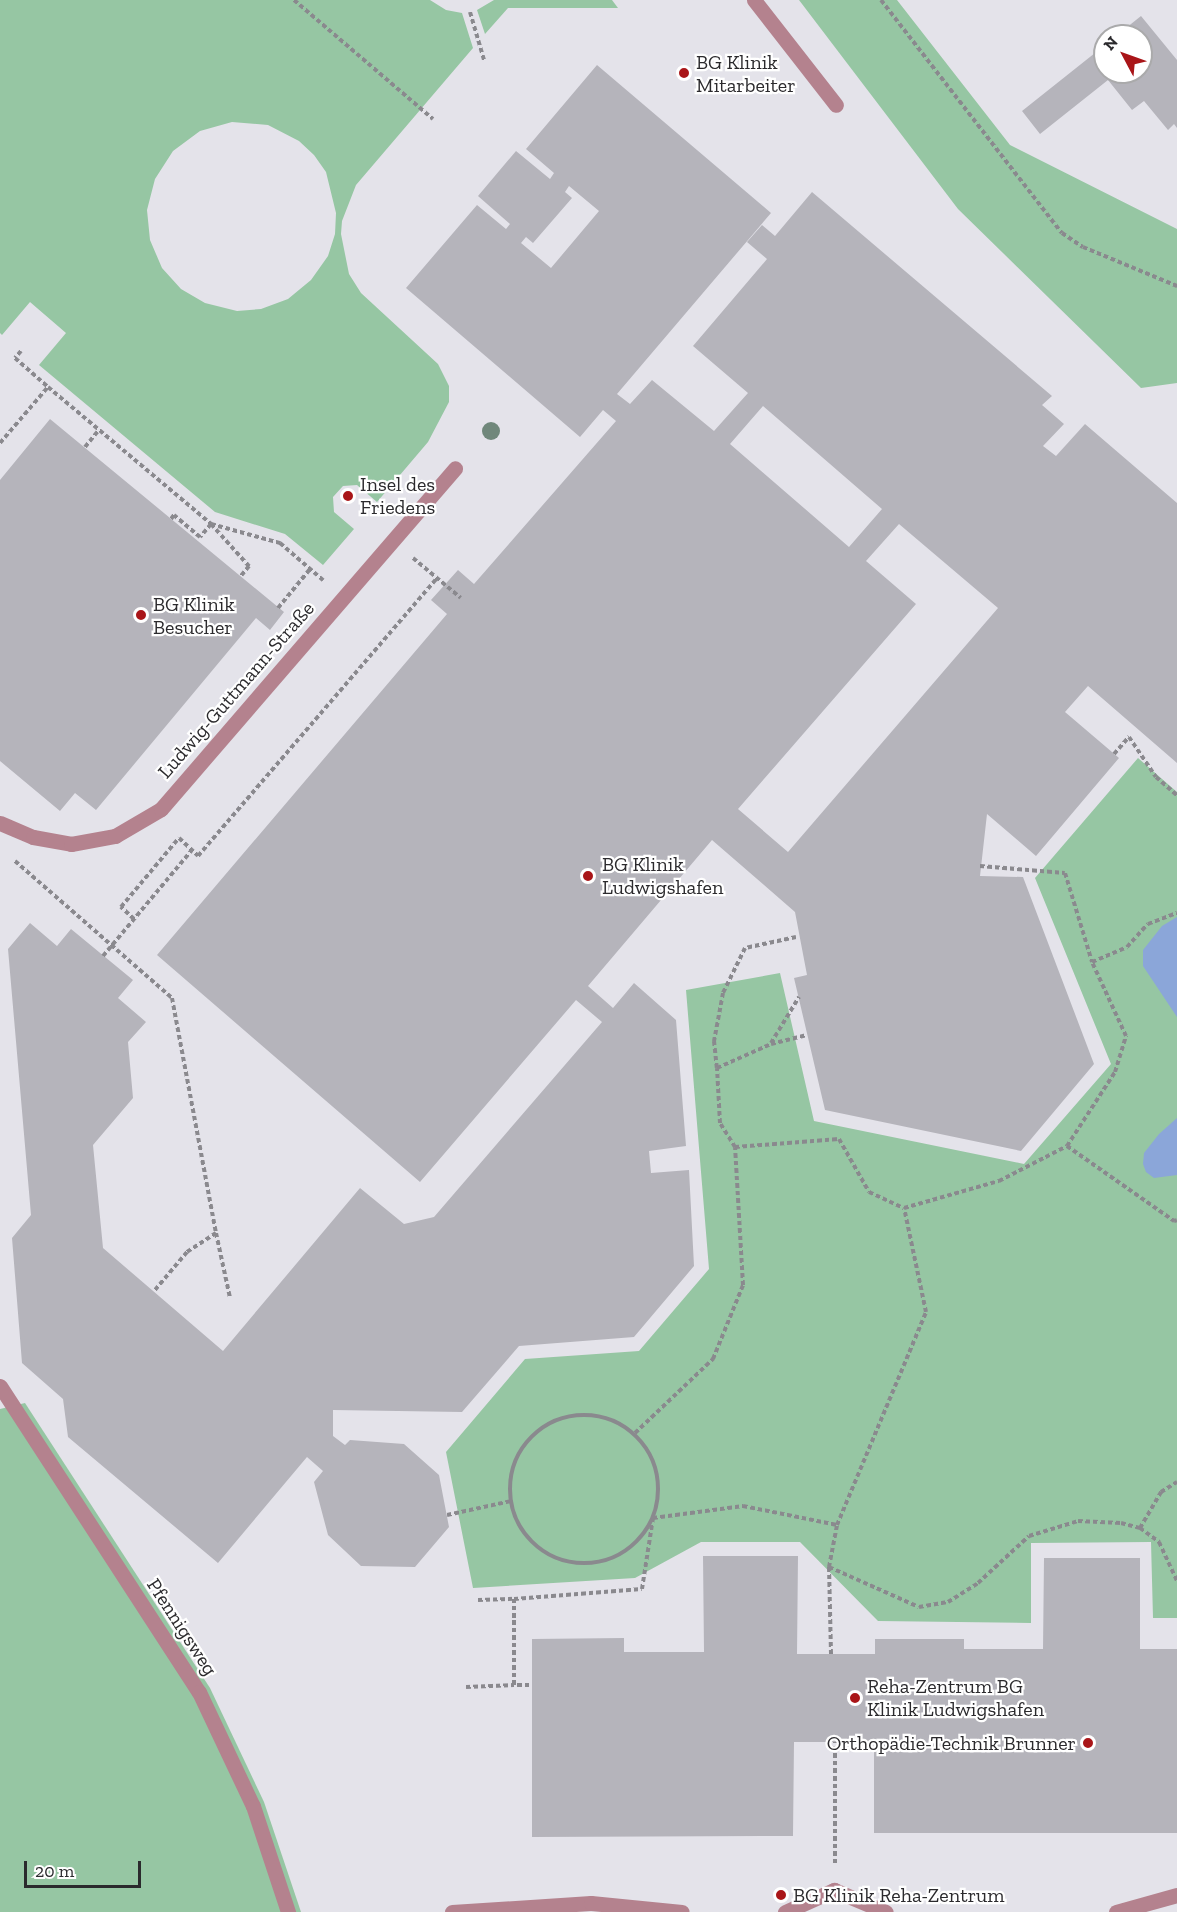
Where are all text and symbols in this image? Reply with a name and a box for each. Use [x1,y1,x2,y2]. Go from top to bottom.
north arrow [1093,24,1153,84]
text: N [1099,32,1122,54]
place label: BG Klinik Mitarbeiter [696,50,796,97]
marker: BG Klinik Mitarbeiter [677,66,691,80]
place label: Insel des Friedens [360,472,435,519]
marker: Insel des Friedens [341,489,355,503]
place label: BG Klinik Besucher [153,592,235,639]
street label: Ludwig-Guttmann-Straße [153,597,319,783]
marker: BG Klinik Besucher [134,608,148,622]
place label: BG Klinik Ludwigshafen [602,852,723,899]
marker: BG Klinik Ludwigshafen [579,867,597,885]
street label: Pfennigsweg [142,1574,222,1680]
place label: Reha-Zentrum BG Klinik Ludwigshafen [867,1674,1044,1721]
marker: Reha-Zentrum BG Klinik Ludwigshafen [848,1691,862,1705]
place label: Orthopädie-Technik Brunner [827,1731,1076,1755]
marker: Orthopädie-Technik Brunner [1081,1736,1095,1750]
scale bar [27,1849,144,1887]
text: 20 m [35,1860,74,1882]
place label: BG Klinik Reha-Zentrum [793,1883,1005,1907]
marker: BG Klinik Reha-Zentrum [774,1888,788,1902]

